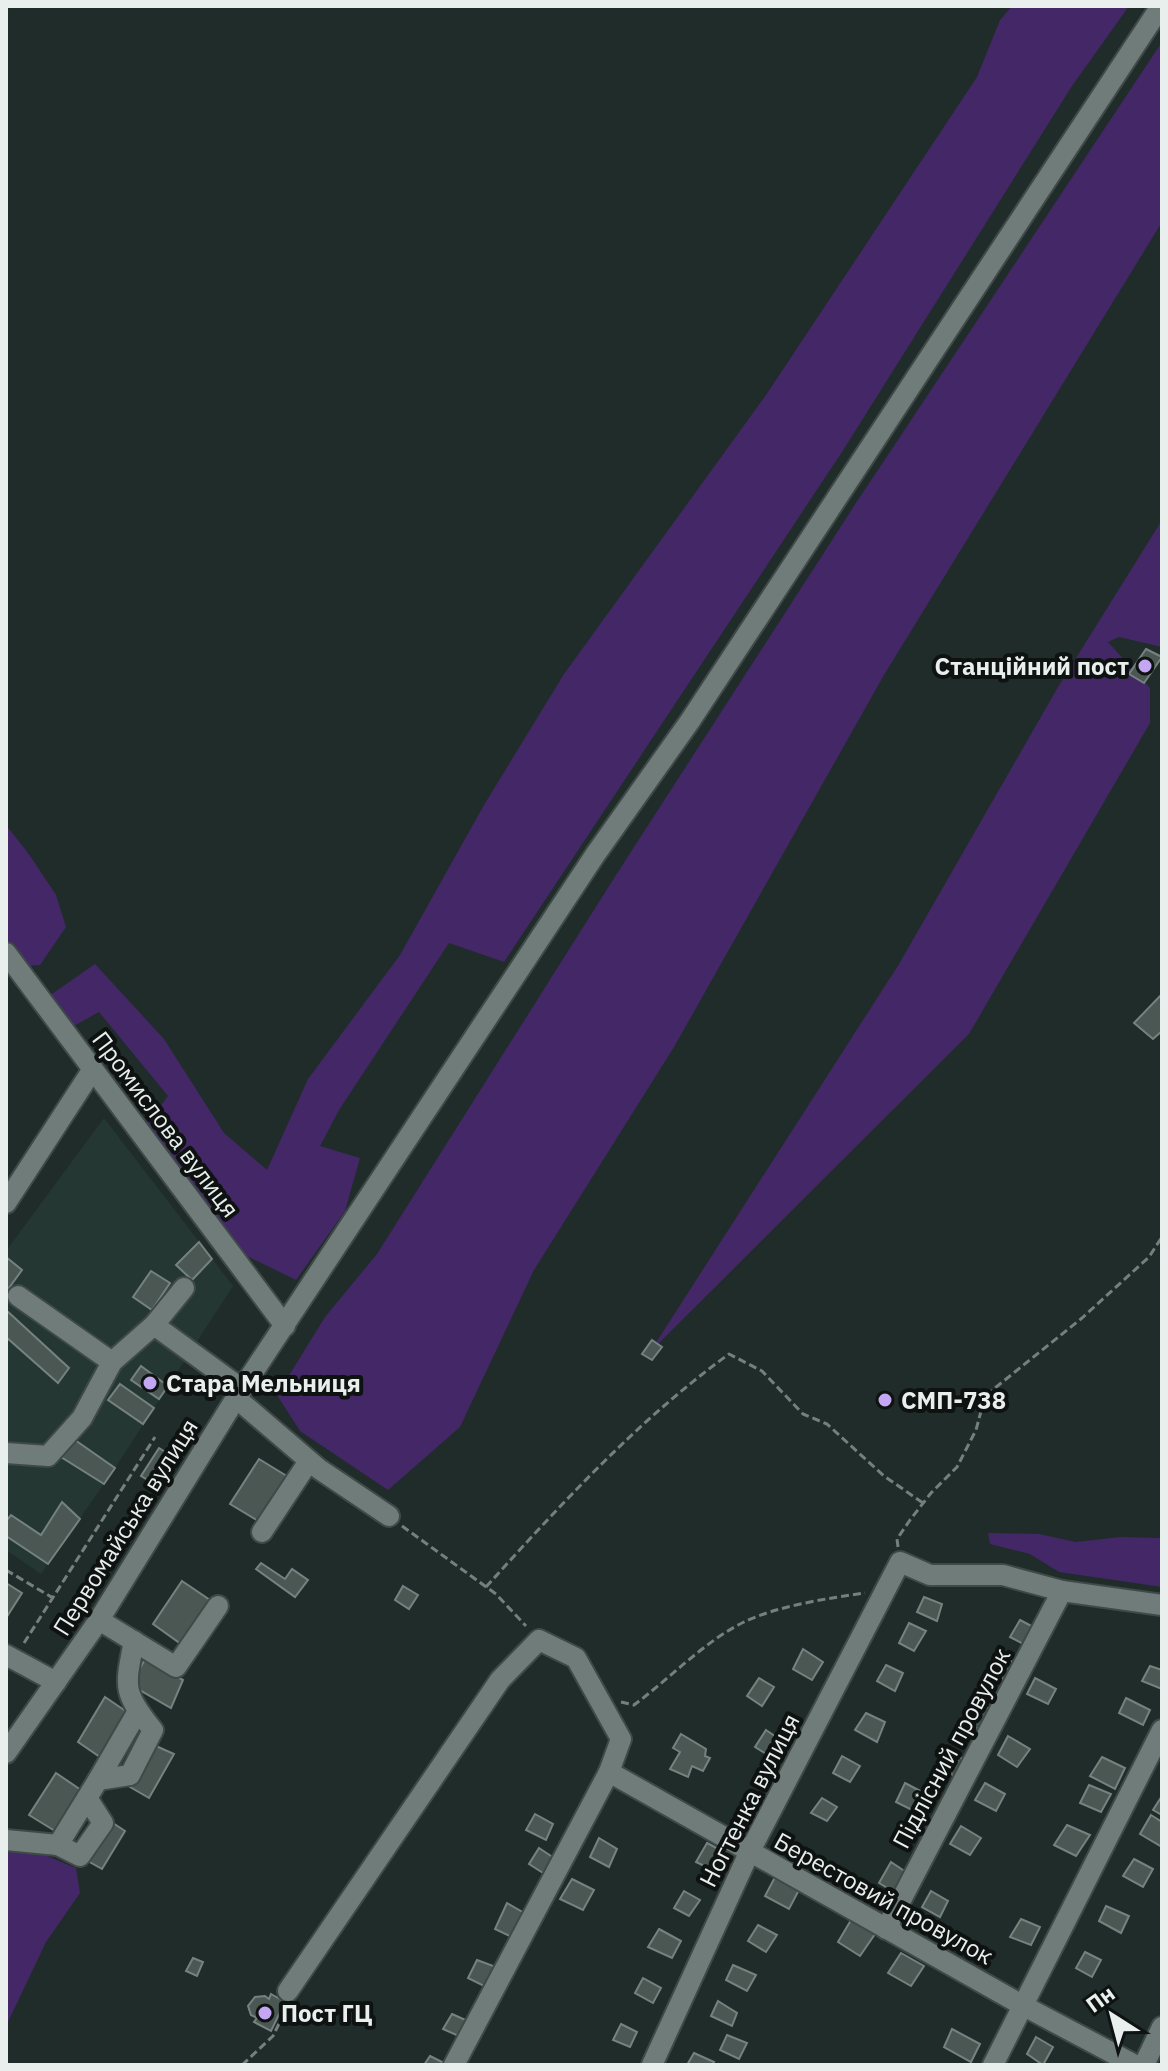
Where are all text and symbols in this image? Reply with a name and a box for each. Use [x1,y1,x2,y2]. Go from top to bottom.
place label: Станційний пост [935,650,1129,682]
marker: Станційний пост [1136,657,1154,675]
street label: Промислова вулиця [85,1024,247,1224]
place label: Стара Мельниця [166,1367,361,1399]
marker: Стара Мельниця [141,1374,159,1392]
place label: СМП-738 [901,1384,1006,1416]
marker: СМП-738 [876,1391,894,1409]
street label: Первомайська вулиця [45,1413,205,1641]
street label: Підлісний провулок [885,1642,1017,1854]
street label: Ногтенка вулиця [691,1708,807,1892]
street label: Берестовий провулок [769,1824,999,1972]
north arrow [1072,1975,1152,2055]
text: Пн [1080,1978,1120,2019]
place label: Пост ГЦ [281,1997,373,2029]
marker: Пост ГЦ [256,2004,274,2022]

